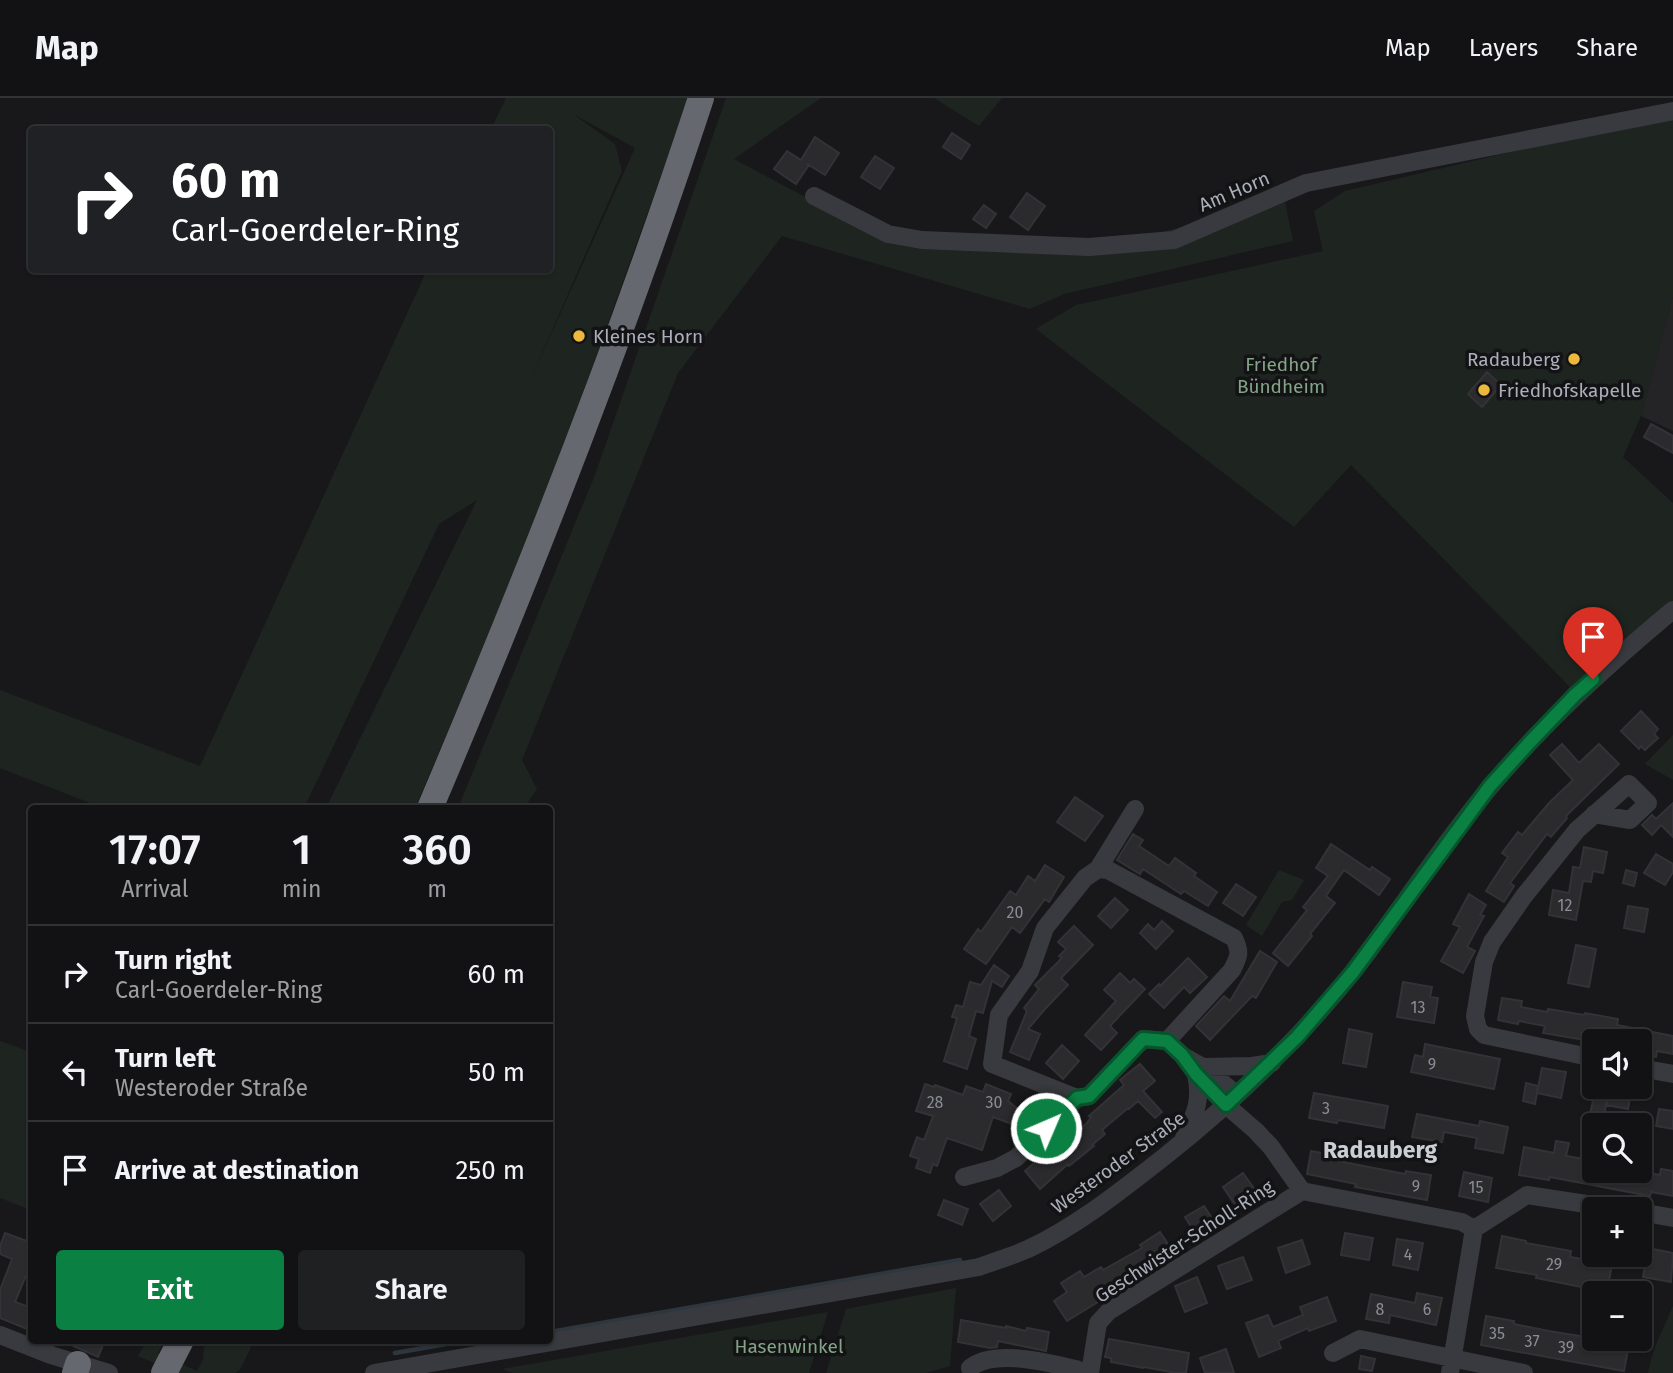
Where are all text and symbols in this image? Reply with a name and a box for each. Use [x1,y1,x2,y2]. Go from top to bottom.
text: Map [35,28,99,68]
text: Map [1385,34,1431,62]
text: Layers [1469,34,1538,62]
text: Share [1576,34,1638,62]
text: 60 m [171,151,280,210]
icon: right [56,154,147,245]
street label: Am Horn [1195,166,1273,217]
text: Carl-Goerdeler-Ring [171,211,459,249]
place label: Kleines Horn [593,325,703,348]
marker: Kleines Horn [571,328,587,344]
place label: Radauberg [1467,348,1560,371]
marker: Radauberg [1566,351,1582,367]
park label: Friedhof Bündheim [1237,353,1325,398]
place label: Friedhofskapelle [1498,379,1641,402]
marker: Friedhofskapelle [1476,382,1492,398]
pin [1563,607,1623,679]
icon: arrive [1574,618,1612,656]
text: 17:07 [109,825,201,875]
text: 1 [292,825,311,875]
text: 360 [403,825,472,875]
text: Arrival [121,875,189,903]
text: min [282,875,321,903]
text: m [427,875,447,903]
house number: 12 [1558,896,1572,915]
house number: 20 [1007,903,1023,922]
text: Turn right [115,945,232,976]
icon: right [56,955,94,993]
text: 60 m [467,959,525,990]
text: Carl-Goerdeler-Ring [115,976,322,1004]
house number: 13 [1411,998,1425,1017]
map controls [1582,1029,1652,1351]
button: sound [1582,1029,1652,1099]
text: Turn left [115,1043,216,1074]
icon: left [56,1053,94,1091]
house number: 9 [1428,1055,1436,1074]
text: 50 m [468,1057,525,1088]
text: Westeroder Straße [115,1074,308,1102]
position arrow [1009,1091,1083,1165]
house number: 28 [927,1093,944,1112]
house number: 30 [986,1093,1003,1112]
house number: 3 [1322,1099,1330,1118]
street label: Westeroder Straße [1047,1106,1190,1219]
button: search [1582,1113,1652,1183]
district label: Radauberg [1323,1136,1437,1164]
icon: arrive [56,1151,94,1189]
text: Arrive at destination [115,1155,359,1186]
text: 250 m [455,1155,525,1186]
street label: Geschwister-Scholl-Ring [1091,1175,1278,1308]
house number: 9 [1412,1177,1420,1196]
house number: 15 [1469,1178,1483,1197]
button: + [1582,1197,1652,1267]
house number: 4 [1404,1245,1413,1264]
button: Exit [56,1250,284,1330]
button: Share [298,1250,525,1330]
house number: 29 [1546,1255,1562,1274]
button: − [1582,1281,1652,1351]
house number: 8 [1376,1300,1385,1319]
house number: 6 [1423,1300,1431,1319]
house number: 35 [1489,1324,1505,1343]
house number: 37 [1524,1332,1540,1351]
park label: Hasenwinkel [734,1335,844,1358]
house number: 39 [1558,1338,1574,1357]

